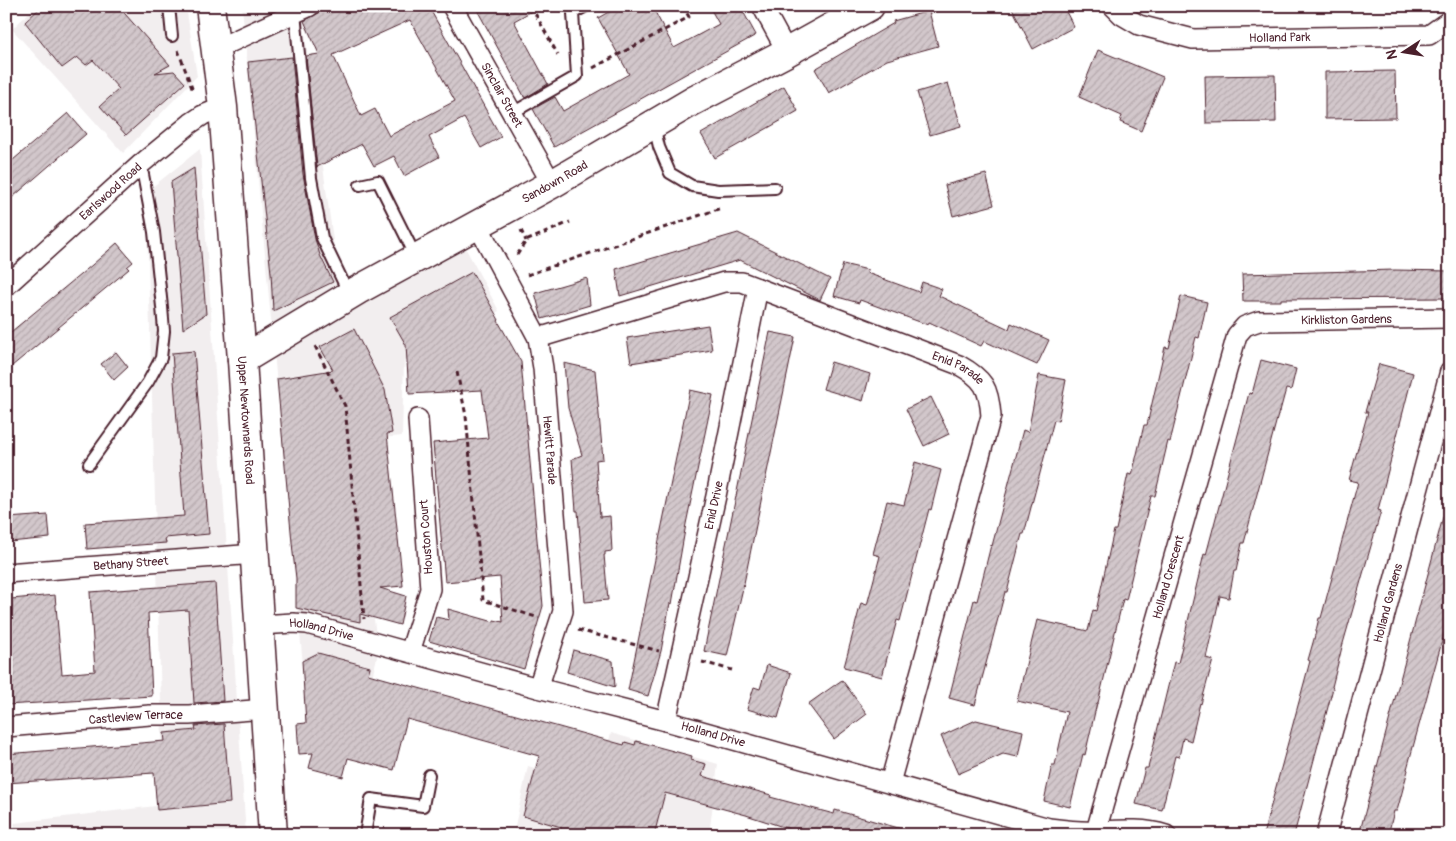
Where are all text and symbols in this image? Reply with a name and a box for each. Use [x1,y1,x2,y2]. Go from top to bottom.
north arrow [1378,28,1428,78]
street label: Holland Park [1249,30,1311,46]
text: N [1382,48,1401,61]
street label: Sinclair Street [477,60,526,130]
street label: Sandown Road [519,158,591,207]
street label: Earlswood Road [77,160,145,224]
street label: Kirkliston Gardens [1301,312,1393,328]
street label: Enid Parade [930,348,987,388]
street label: Upper Newtownards Road [234,356,257,485]
street label: Hewitt Parade [539,415,560,485]
street label: Enid Drive [702,480,727,531]
street label: Houston Court [416,499,437,575]
street label: Holland Crescent [1150,533,1188,621]
street label: Bethany Street [93,554,169,574]
street label: Holland Gardens [1371,561,1406,645]
street label: Holland Drive [289,616,355,645]
street label: Castleview Terrace [88,708,183,728]
street label: Holland Drive [679,719,747,751]

